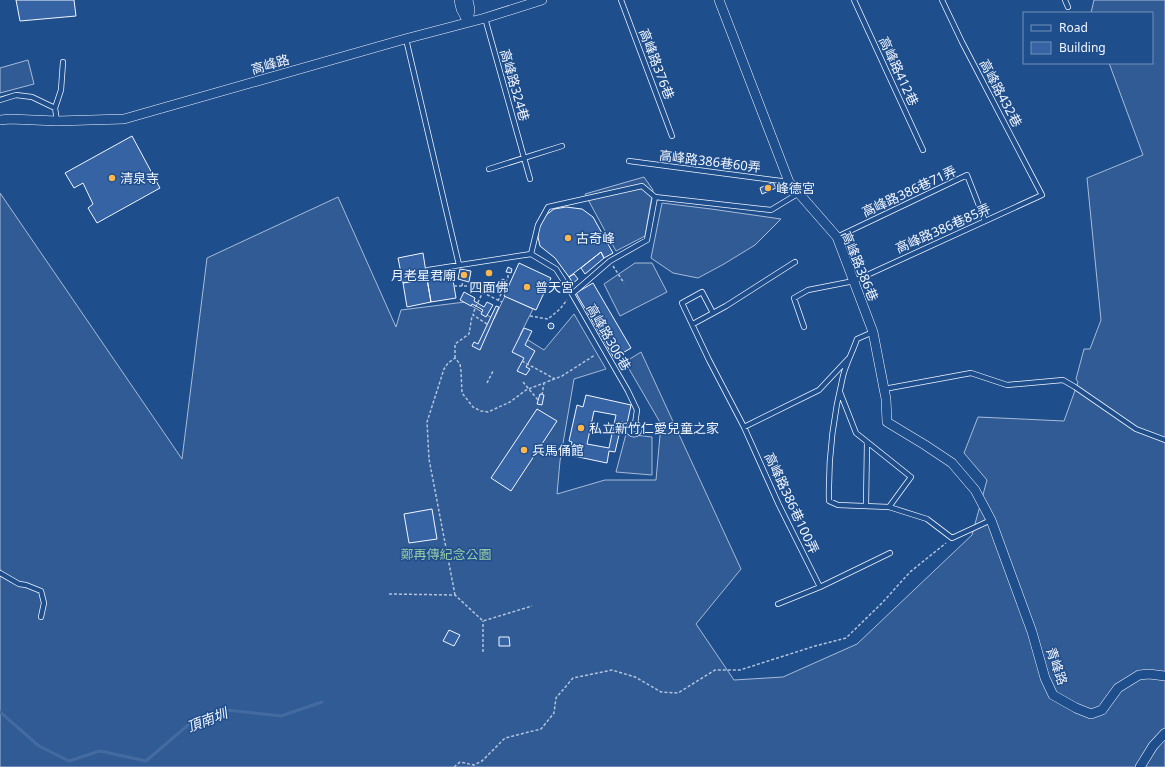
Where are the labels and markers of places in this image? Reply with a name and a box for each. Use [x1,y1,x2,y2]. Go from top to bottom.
place label: 清泉寺 [120,169,159,187]
marker: 清泉寺 [107,173,117,183]
place label: 峰德宮 [776,179,815,197]
marker: 峰德宮 [763,183,773,193]
place label: 古奇峰 [576,229,615,247]
marker: 古奇峰 [563,233,573,243]
place label: 月老星君廟 [391,266,456,284]
marker: 四面佛 [484,268,494,278]
marker: 月老星君廟 [459,270,469,280]
place label: 四面佛 [469,278,509,296]
place label: 普天宮 [535,278,574,296]
marker: 普天宮 [522,282,532,292]
place label: 私立新竹仁愛兒童之家 [589,419,719,437]
marker: 私立新竹仁愛兒童之家 [576,423,586,433]
place label: 兵馬俑館 [532,441,584,459]
marker: 兵馬俑館 [519,445,529,455]

